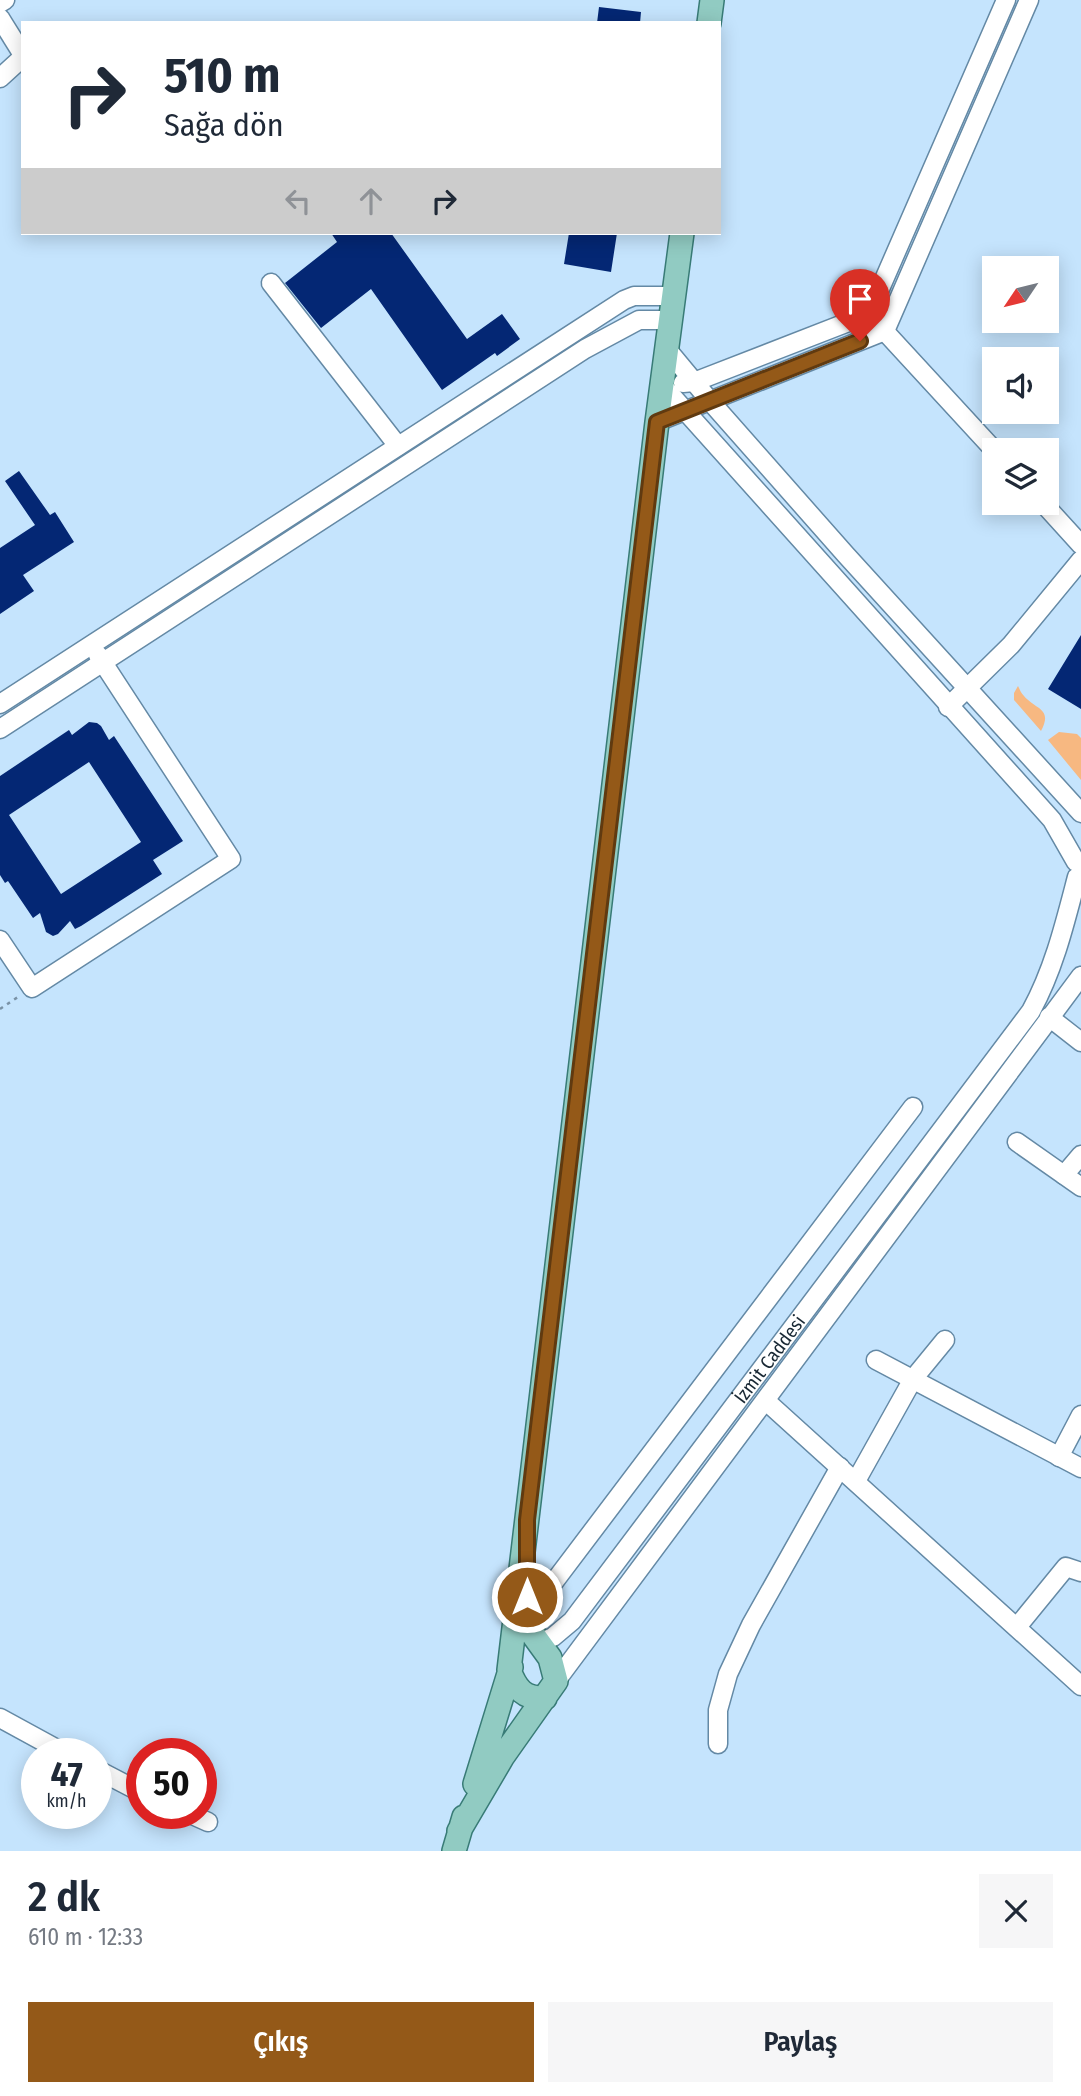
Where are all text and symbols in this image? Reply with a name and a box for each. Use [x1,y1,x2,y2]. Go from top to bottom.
text: 510 m [164,46,280,105]
icon: right [49,49,140,140]
text: Sağa dön [164,106,284,144]
icon: left [279,182,317,220]
icon: ahead [352,182,390,220]
icon: right [425,182,463,220]
north arrow [982,256,1059,332]
map controls [982,256,1059,515]
pin [830,269,890,341]
icon: arrive [841,280,879,318]
button: sound [982,347,1059,424]
button: layers [982,438,1059,515]
street label: İzmit Caddesi [729,1311,810,1408]
position arrow [490,1560,564,1634]
speed limit sign: 50 [126,1738,217,1829]
text: 47 [50,1753,83,1795]
text: km/h [46,1790,87,1812]
text: 2 dk [28,1872,100,1922]
button: close [979,1874,1053,1948]
text: 610 m · 12:33 [28,1923,143,1951]
button: Çıkış [28,2002,534,2082]
button: Paylaş [548,2002,1053,2082]

